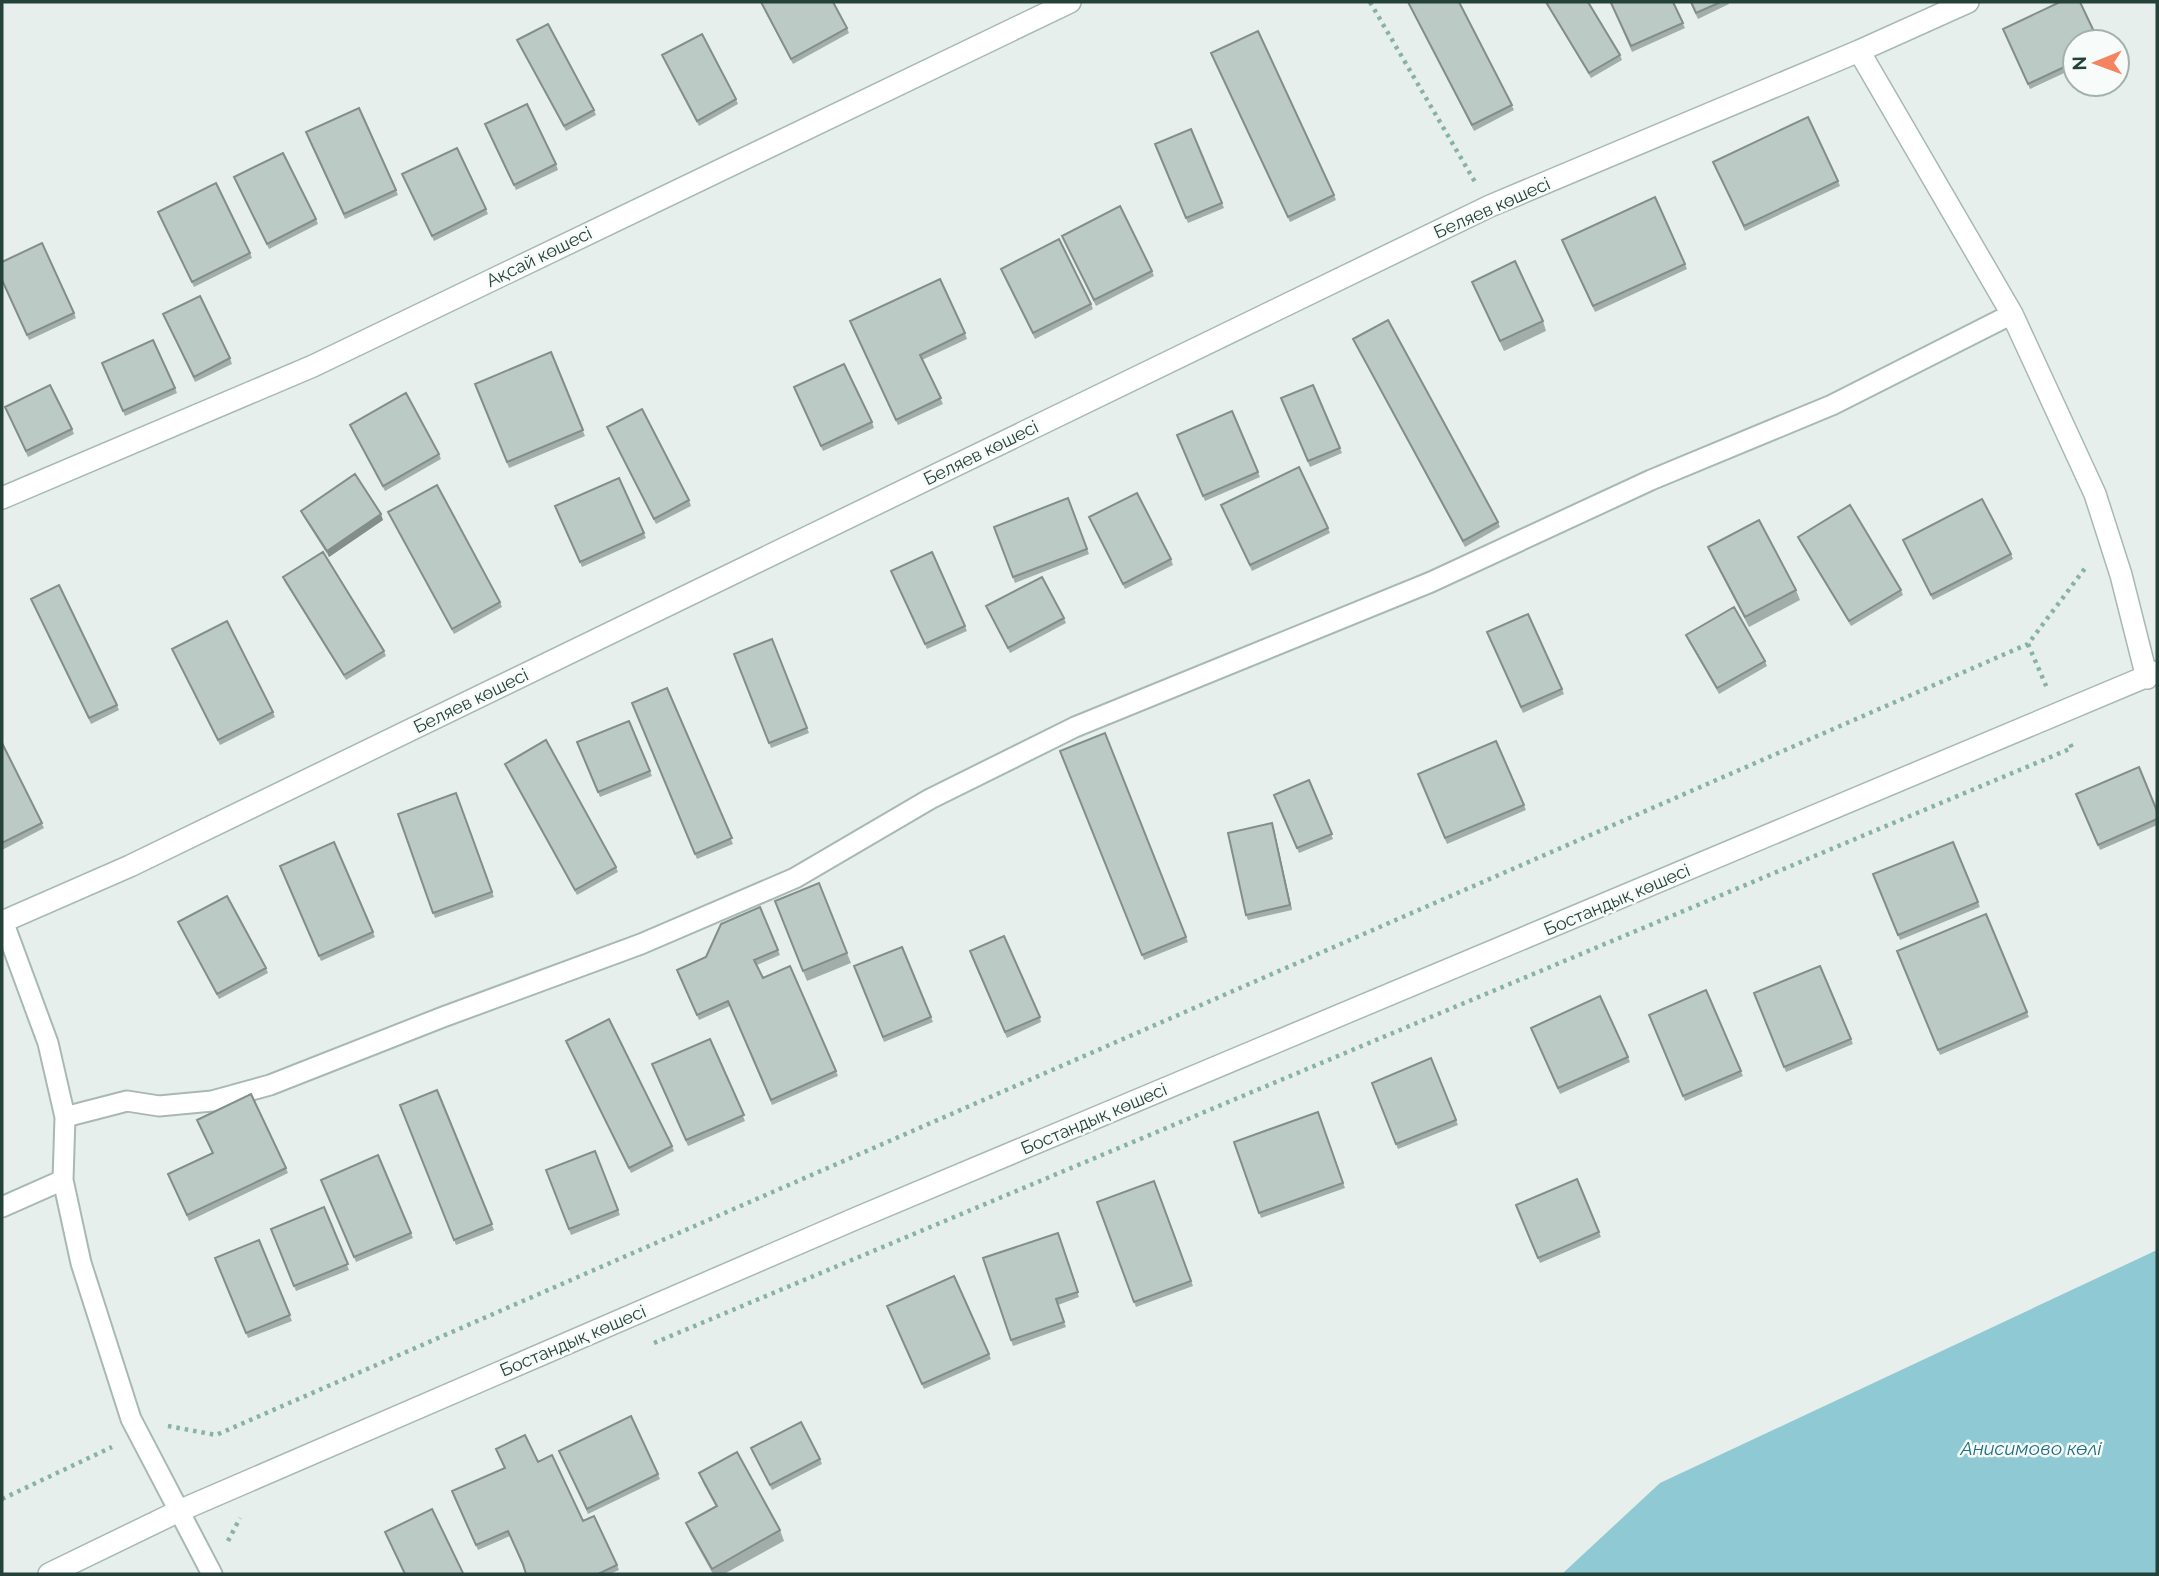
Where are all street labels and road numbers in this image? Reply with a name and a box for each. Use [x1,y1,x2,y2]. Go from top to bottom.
street label: Беляев көшесі [1430,173,1553,243]
street label: Ақсай көшесі [482,222,595,291]
street label: Беляев көшесі [920,416,1042,489]
street label: Беляев көшесі [410,664,532,737]
street label: Бостандық көшесі [1541,859,1693,940]
street label: Бостандық көшесі [1018,1078,1170,1159]
street label: Бостандық көшесі [497,1300,649,1381]

